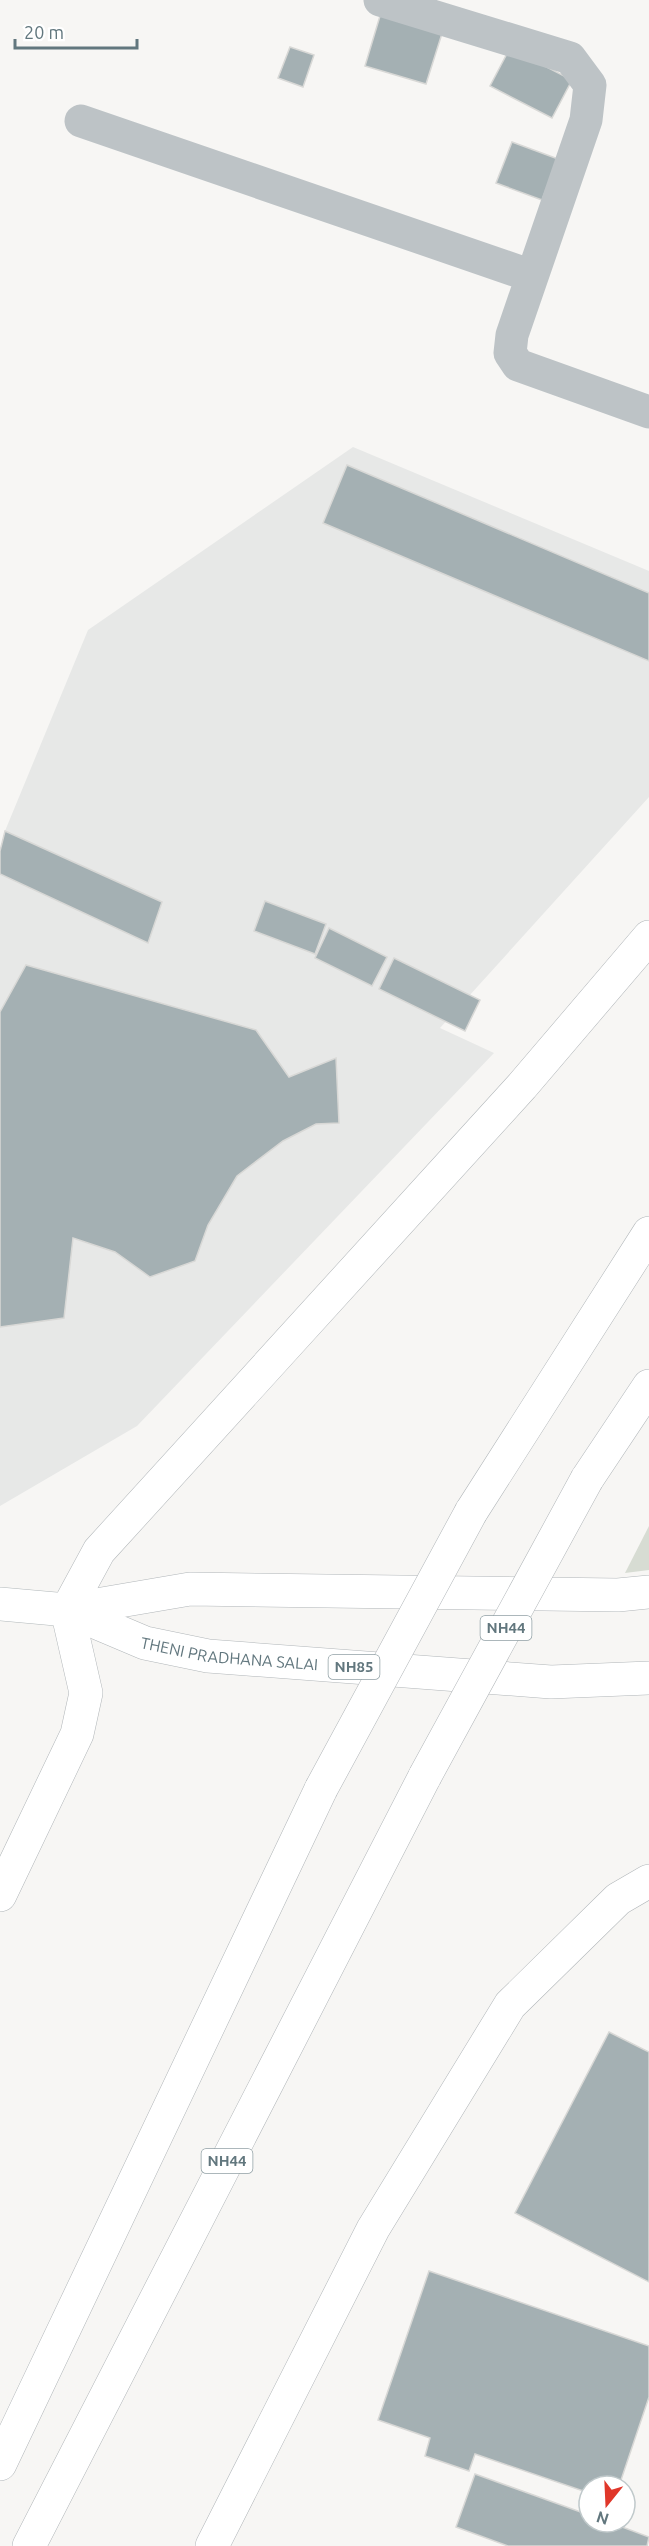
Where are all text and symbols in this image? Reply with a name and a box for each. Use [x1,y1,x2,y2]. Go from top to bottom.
scale bar [15,12,136,50]
text: 20 m [24,22,64,42]
road number: NH44 [480,1616,532,1640]
street label: THENI PRADHANA SALAI [139,1633,319,1673]
road number: NH85 [328,1655,380,1679]
road number: NH44 [202,2149,252,2173]
north arrow [577,2474,637,2534]
text: N [594,2508,611,2529]

